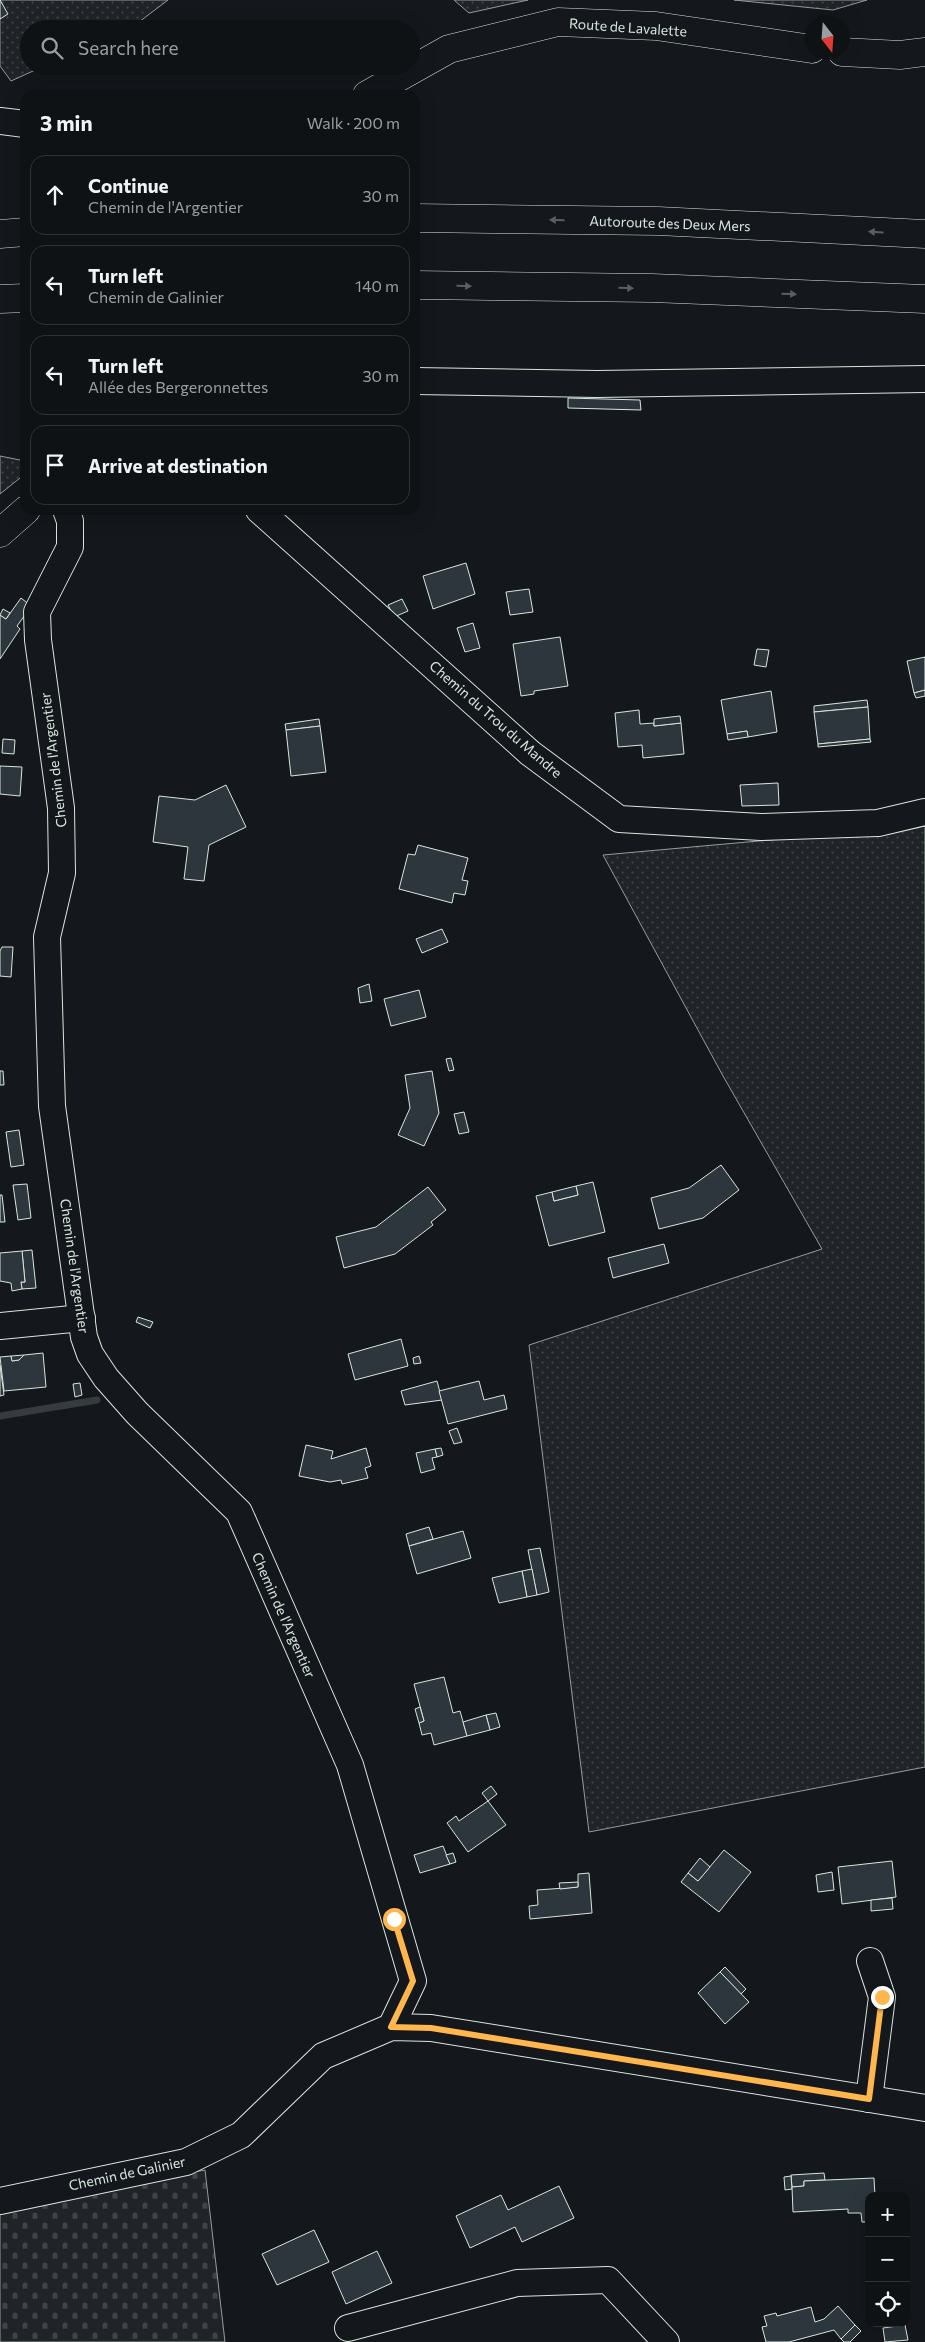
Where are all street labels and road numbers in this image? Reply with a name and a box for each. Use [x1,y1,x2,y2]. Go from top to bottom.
street label: Route de Lavalette [568,14,688,40]
street label: Autoroute des Deux Mers [589,212,751,234]
street label: Chemin du Trou du Mandre [426,657,566,781]
street label: Chemin de l'Argentier [36,691,70,828]
street label: Chemin de l'Argentier [57,1198,93,1335]
street label: Chemin de l'Argentier [249,1550,320,1681]
street label: Chemin de Galinier [67,2152,187,2194]

